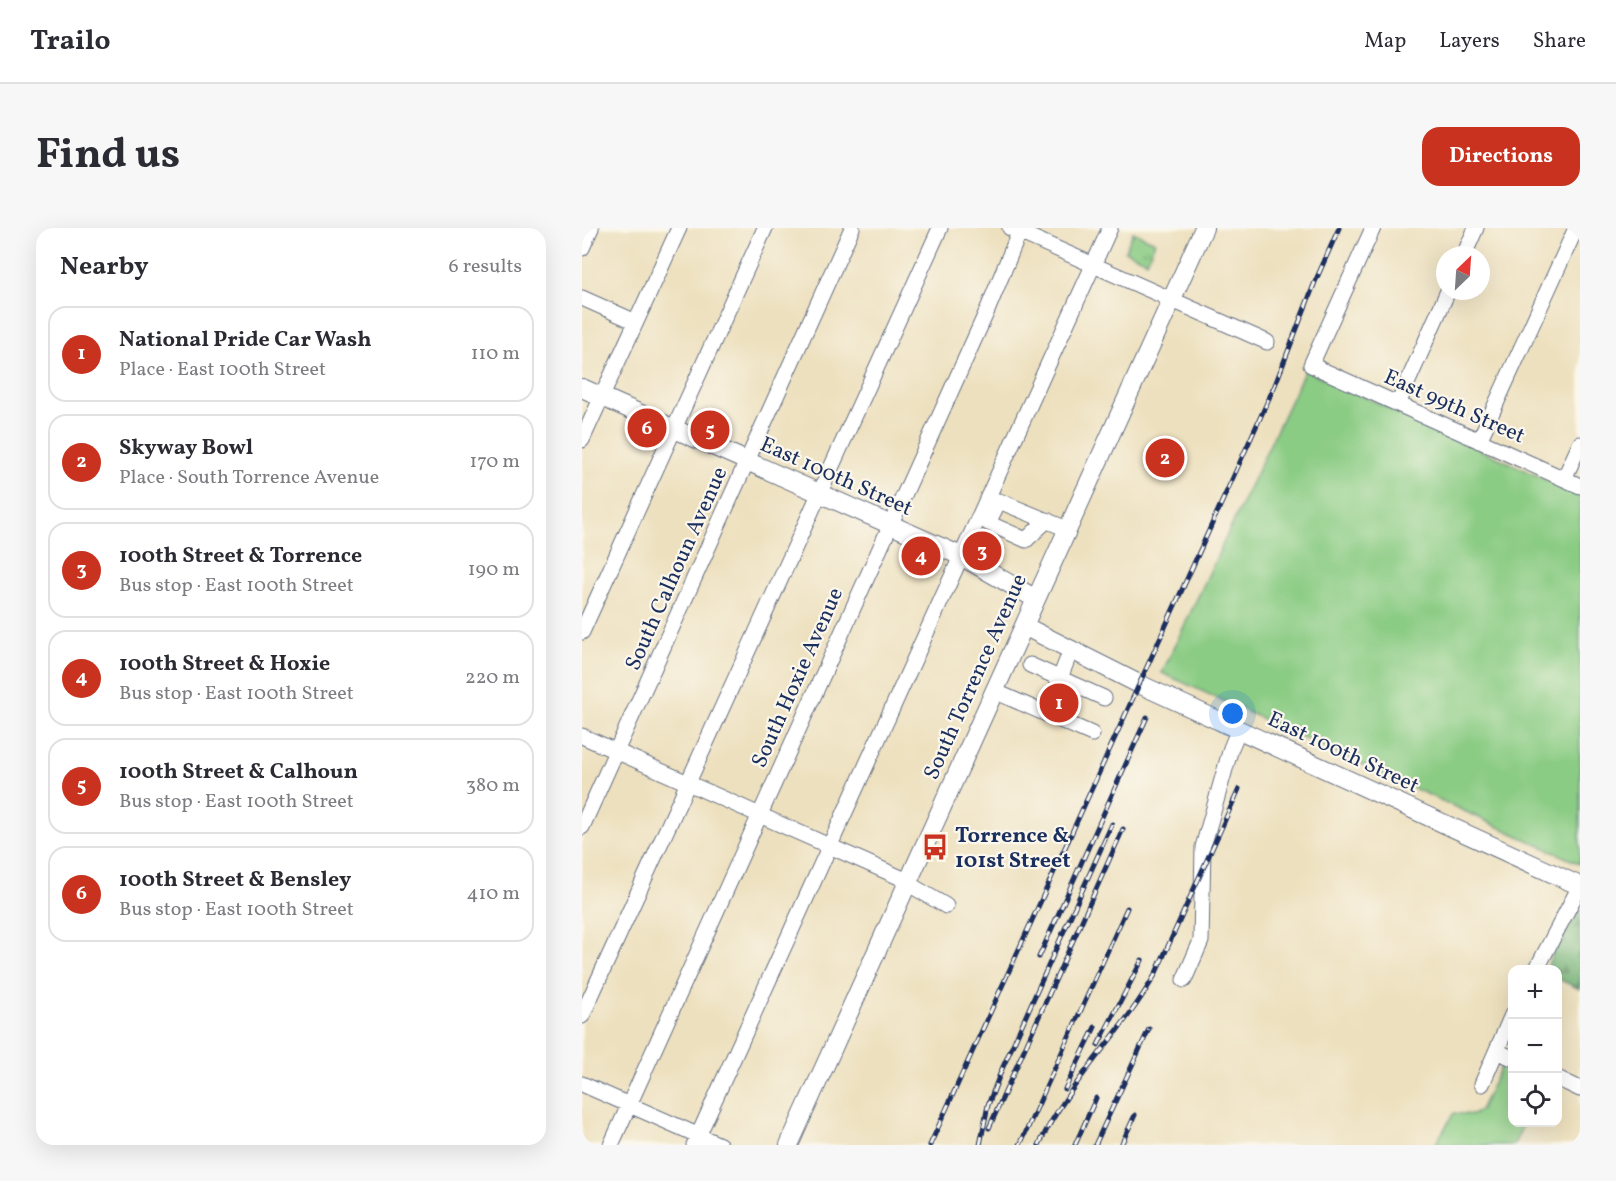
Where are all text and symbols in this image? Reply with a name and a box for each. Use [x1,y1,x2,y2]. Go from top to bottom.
text: Trailo [30,22,111,61]
text: Map [1364,27,1406,56]
text: Layers [1439,27,1500,56]
text: Share [1533,27,1586,56]
text: Find us [36,127,180,186]
button: Directions [1422,127,1580,186]
north arrow [1436,246,1490,300]
text: Nearby [60,249,149,285]
text: 6 results [449,253,522,281]
text: National Pride Car Wash [119,325,372,356]
text: 1 [77,340,86,368]
text: 110 m [471,340,520,368]
text: Place · East 100th Street [119,356,326,384]
street label: East 99th Street [1378,362,1530,452]
pin: 6 [628,406,666,450]
pin: 5 [690,408,730,452]
street label: East 100th Street [755,430,917,525]
text: Skyway Bowl [119,433,253,464]
pin: 2 [1146,436,1184,480]
text: 2 [76,448,87,476]
text: 170 m [470,448,520,476]
street label: South Calhoun Avenue [618,462,736,676]
text: Place · South Torrence Avenue [119,464,379,492]
pin: 3 [962,528,1002,574]
pin: 4 [902,534,940,578]
text: 100th Street & Torrence [119,541,362,572]
text: 3 [76,556,87,584]
text: 190 m [468,556,520,584]
street label: South Torrence Avenue [917,569,1036,785]
text: Bus stop · East 100th Street [119,572,354,600]
street label: South Hoxie Avenue [745,583,852,773]
text: 100th Street & Hoxie [119,649,330,680]
text: 4 [75,664,88,692]
text: 220 m [465,664,520,692]
text: Bus stop · East 100th Street [119,680,354,708]
pin: 1 [1040,680,1078,726]
your location [1218,699,1247,728]
street label: East 100th Street [1262,705,1424,802]
text: 100th Street & Calhoun [119,757,358,788]
text: 5 [77,772,86,800]
text: 380 m [466,772,520,800]
text: Bus stop · East 100th Street [119,788,354,816]
place label: Torrence & 101st Street [955,821,1071,877]
bus stop icon: Torrence & 101st Street [920,832,950,862]
text: 100th Street & Bensley [119,865,351,896]
text: 6 [76,880,87,908]
text: 410 m [467,880,520,908]
text: Bus stop · East 100th Street [119,896,354,924]
map controls [1508,965,1562,1127]
button: + [1508,965,1562,1019]
button: − [1508,1019,1562,1073]
button: locate [1508,1073,1562,1127]

